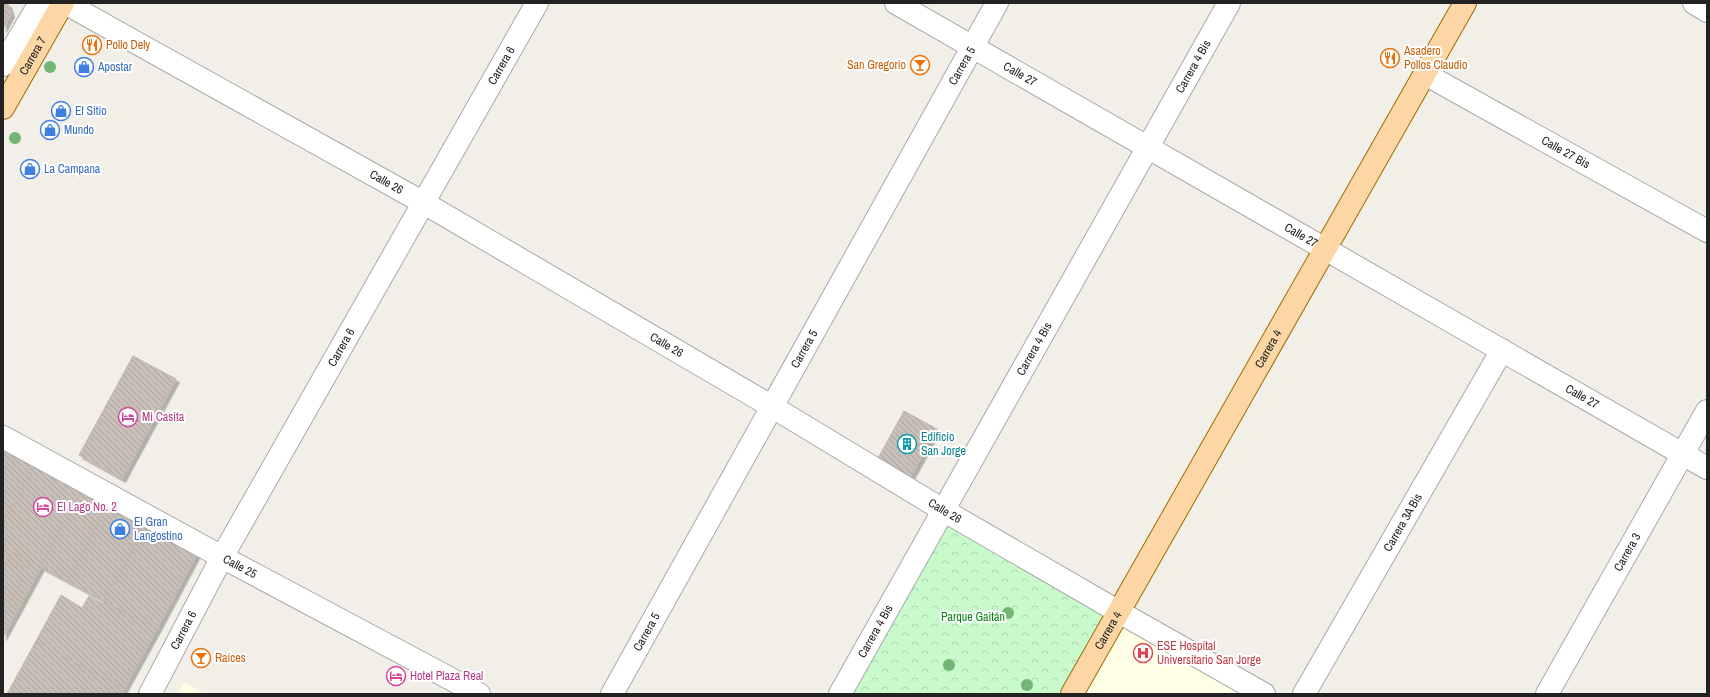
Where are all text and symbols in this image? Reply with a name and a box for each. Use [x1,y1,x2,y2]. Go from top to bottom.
street label: Carrera 7 [15,33,50,78]
restaurant icon: Pollo Dely [81,34,103,56]
place label: Pollo Dely [106,37,150,53]
street label: Carrera 4 Bis [1172,37,1215,96]
street label: Carrera 5 [945,43,979,88]
place label: Asadero Pollos Claudio [1403,43,1467,73]
street label: Carrera 6 [484,44,519,88]
restaurant icon: Asadero Pollos Claudio [1379,47,1401,69]
bar icon: San Gregorio [909,54,931,76]
shop icon: Apostar [73,56,95,78]
place label: San Gregorio [847,57,906,73]
street label: Calle 27 [1000,58,1040,90]
place label: Apostar [97,59,133,75]
shop icon: El Sitio [50,100,72,122]
place label: El Sitio [75,103,107,119]
shop icon: Mundo [39,119,61,141]
place label: Mundo [64,122,94,138]
street label: Calle 27 Bis [1539,132,1593,172]
shop icon: La Campana [19,158,41,180]
place label: La Campana [44,161,101,177]
street label: Calle 26 [367,166,406,198]
street label: Calle 27 [1281,219,1321,251]
street label: Carrera 4 Bis [1013,319,1056,378]
street label: Carrera 6 [324,325,358,369]
street label: Carrera 5 [787,326,822,371]
street label: Carrera 4 [1251,326,1286,371]
street label: Calle 26 [647,329,686,361]
street label: Calle 27 [1563,381,1602,413]
hotel icon: Mi Casita [117,406,139,428]
place label: Mi Casita [142,409,185,425]
place label: Edificio San Jorge [921,429,966,459]
building icon: Edificio San Jorge [896,433,918,455]
street label: Carrera 3A Bis [1380,490,1426,554]
street label: Calle 26 [925,495,964,527]
hotel icon: El Lago No. 2 [32,496,54,518]
place label: El Lago No. 2 [57,499,117,515]
place label: El Gran Langostino [134,514,183,544]
shop icon: El Gran Langostino [109,518,131,540]
street label: Carrera 3 [1610,530,1644,574]
street label: Calle 25 [220,551,260,582]
street label: Carrera 4 Bis [854,602,897,661]
street label: Carrera 6 [167,608,200,652]
street label: Carrera 4 [1091,608,1126,653]
street label: Carrera 5 [629,609,664,654]
park label: Parque Gaitán [941,609,1005,625]
place label: ESE Hospital Universitario San Jorge [1157,638,1261,668]
hospital icon: ESE Hospital Universitario San Jorge [1132,642,1154,664]
bar icon: Raíces [190,647,212,669]
place label: Raíces [215,650,246,666]
hotel icon: Hotel Plaza Real [385,665,407,687]
place label: Hotel Plaza Real [410,668,483,684]

